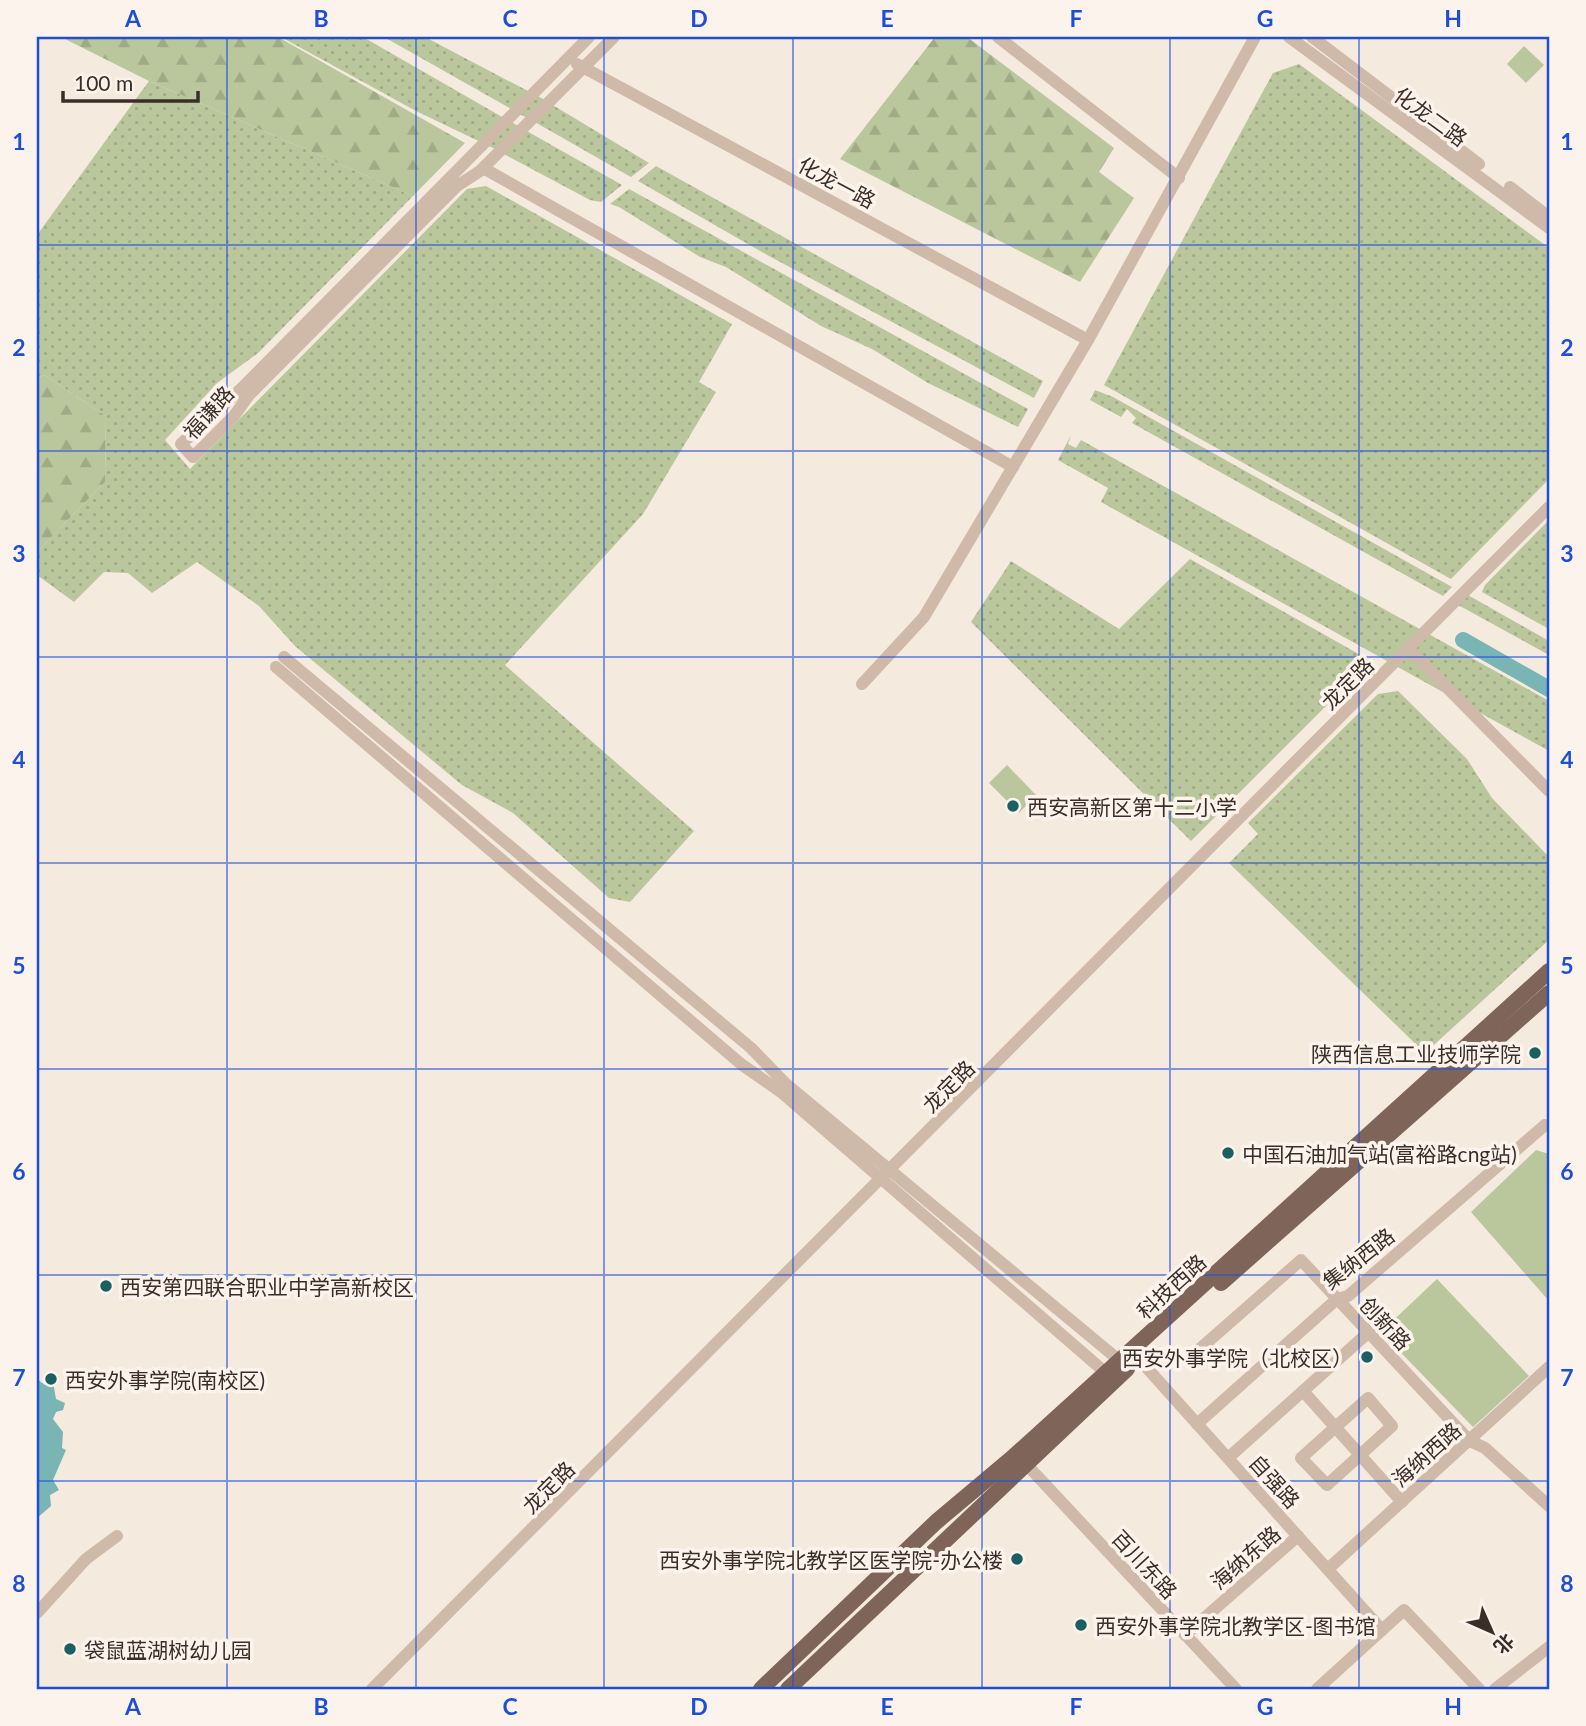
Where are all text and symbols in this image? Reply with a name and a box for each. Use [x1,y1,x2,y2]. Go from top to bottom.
text: A [124,4,142,32]
text: B [313,4,329,32]
text: C [502,4,518,32]
text: D [690,4,708,32]
text: E [880,4,894,32]
text: F [1069,4,1083,32]
text: G [1257,4,1273,32]
text: H [1444,4,1462,32]
scale bar [63,60,198,104]
text: 100 m [74,70,133,95]
street label: 化龙二路 [1390,81,1472,151]
text: 1 [12,127,26,155]
text: 1 [1560,127,1574,155]
street label: 化龙一路 [794,151,880,213]
text: 2 [12,333,26,361]
text: 2 [1560,333,1574,361]
street label: 福谦路 [178,380,238,444]
text: 3 [12,539,26,567]
text: 3 [1560,539,1574,567]
street label: 龙定路 [1316,652,1378,714]
text: 4 [12,745,26,773]
text: 4 [1560,745,1574,773]
place label: 西安高新区第十二小学 [1027,794,1237,819]
marker: 西安高新区第十二小学 [1005,798,1021,814]
text: 5 [12,951,26,979]
text: 5 [1560,951,1574,979]
place label: 陕西信息工业技师学院 [1311,1041,1521,1066]
marker: 陕西信息工业技师学院 [1527,1045,1543,1061]
street label: 龙定路 [917,1055,979,1117]
place label: 中国石油加气站(富裕路cng站) [1242,1141,1517,1166]
marker: 中国石油加气站(富裕路cng站) [1220,1145,1236,1161]
text: 6 [12,1157,26,1185]
text: 6 [1560,1157,1574,1185]
street label: 集纳西路 [1317,1222,1399,1294]
street label: 科技西路 [1131,1249,1211,1323]
place label: 西安第四联合职业中学高新校区 [120,1274,414,1299]
marker: 西安第四联合职业中学高新校区 [98,1278,114,1294]
street label: 创新路 [1355,1291,1417,1355]
place label: 西安外事学院（北校区） [1122,1345,1353,1370]
marker: 西安外事学院（北校区） [1359,1349,1375,1365]
text: 7 [12,1363,26,1391]
text: 7 [1560,1363,1574,1391]
place label: 西安外事学院(南校区) [65,1367,265,1392]
marker: 西安外事学院(南校区) [43,1371,59,1387]
street label: 海纳西路 [1386,1417,1466,1491]
street label: 自强路 [1245,1449,1305,1513]
street label: 龙定路 [517,1456,579,1518]
street label: 海纳东路 [1205,1520,1285,1594]
street label: 百川东路 [1107,1525,1183,1603]
place label: 西安外事学院北教学区医学院-办公楼 [659,1547,1003,1572]
marker: 西安外事学院北教学区医学院-办公楼 [1009,1551,1025,1567]
text: 8 [12,1569,26,1597]
text: 8 [1560,1569,1574,1597]
north arrow [1456,1596,1526,1666]
place label: 西安外事学院北教学区-图书馆 [1095,1613,1376,1638]
marker: 西安外事学院北教学区-图书馆 [1073,1617,1089,1633]
text: 北 [1490,1630,1519,1659]
place label: 袋鼠蓝湖树幼儿园 [84,1637,252,1662]
marker: 袋鼠蓝湖树幼儿园 [62,1641,78,1657]
text: A [124,1692,142,1720]
text: B [313,1692,329,1720]
text: C [502,1692,518,1720]
text: D [690,1692,708,1720]
text: E [880,1692,894,1720]
text: F [1069,1692,1083,1720]
text: G [1257,1692,1273,1720]
text: H [1444,1692,1462,1720]

